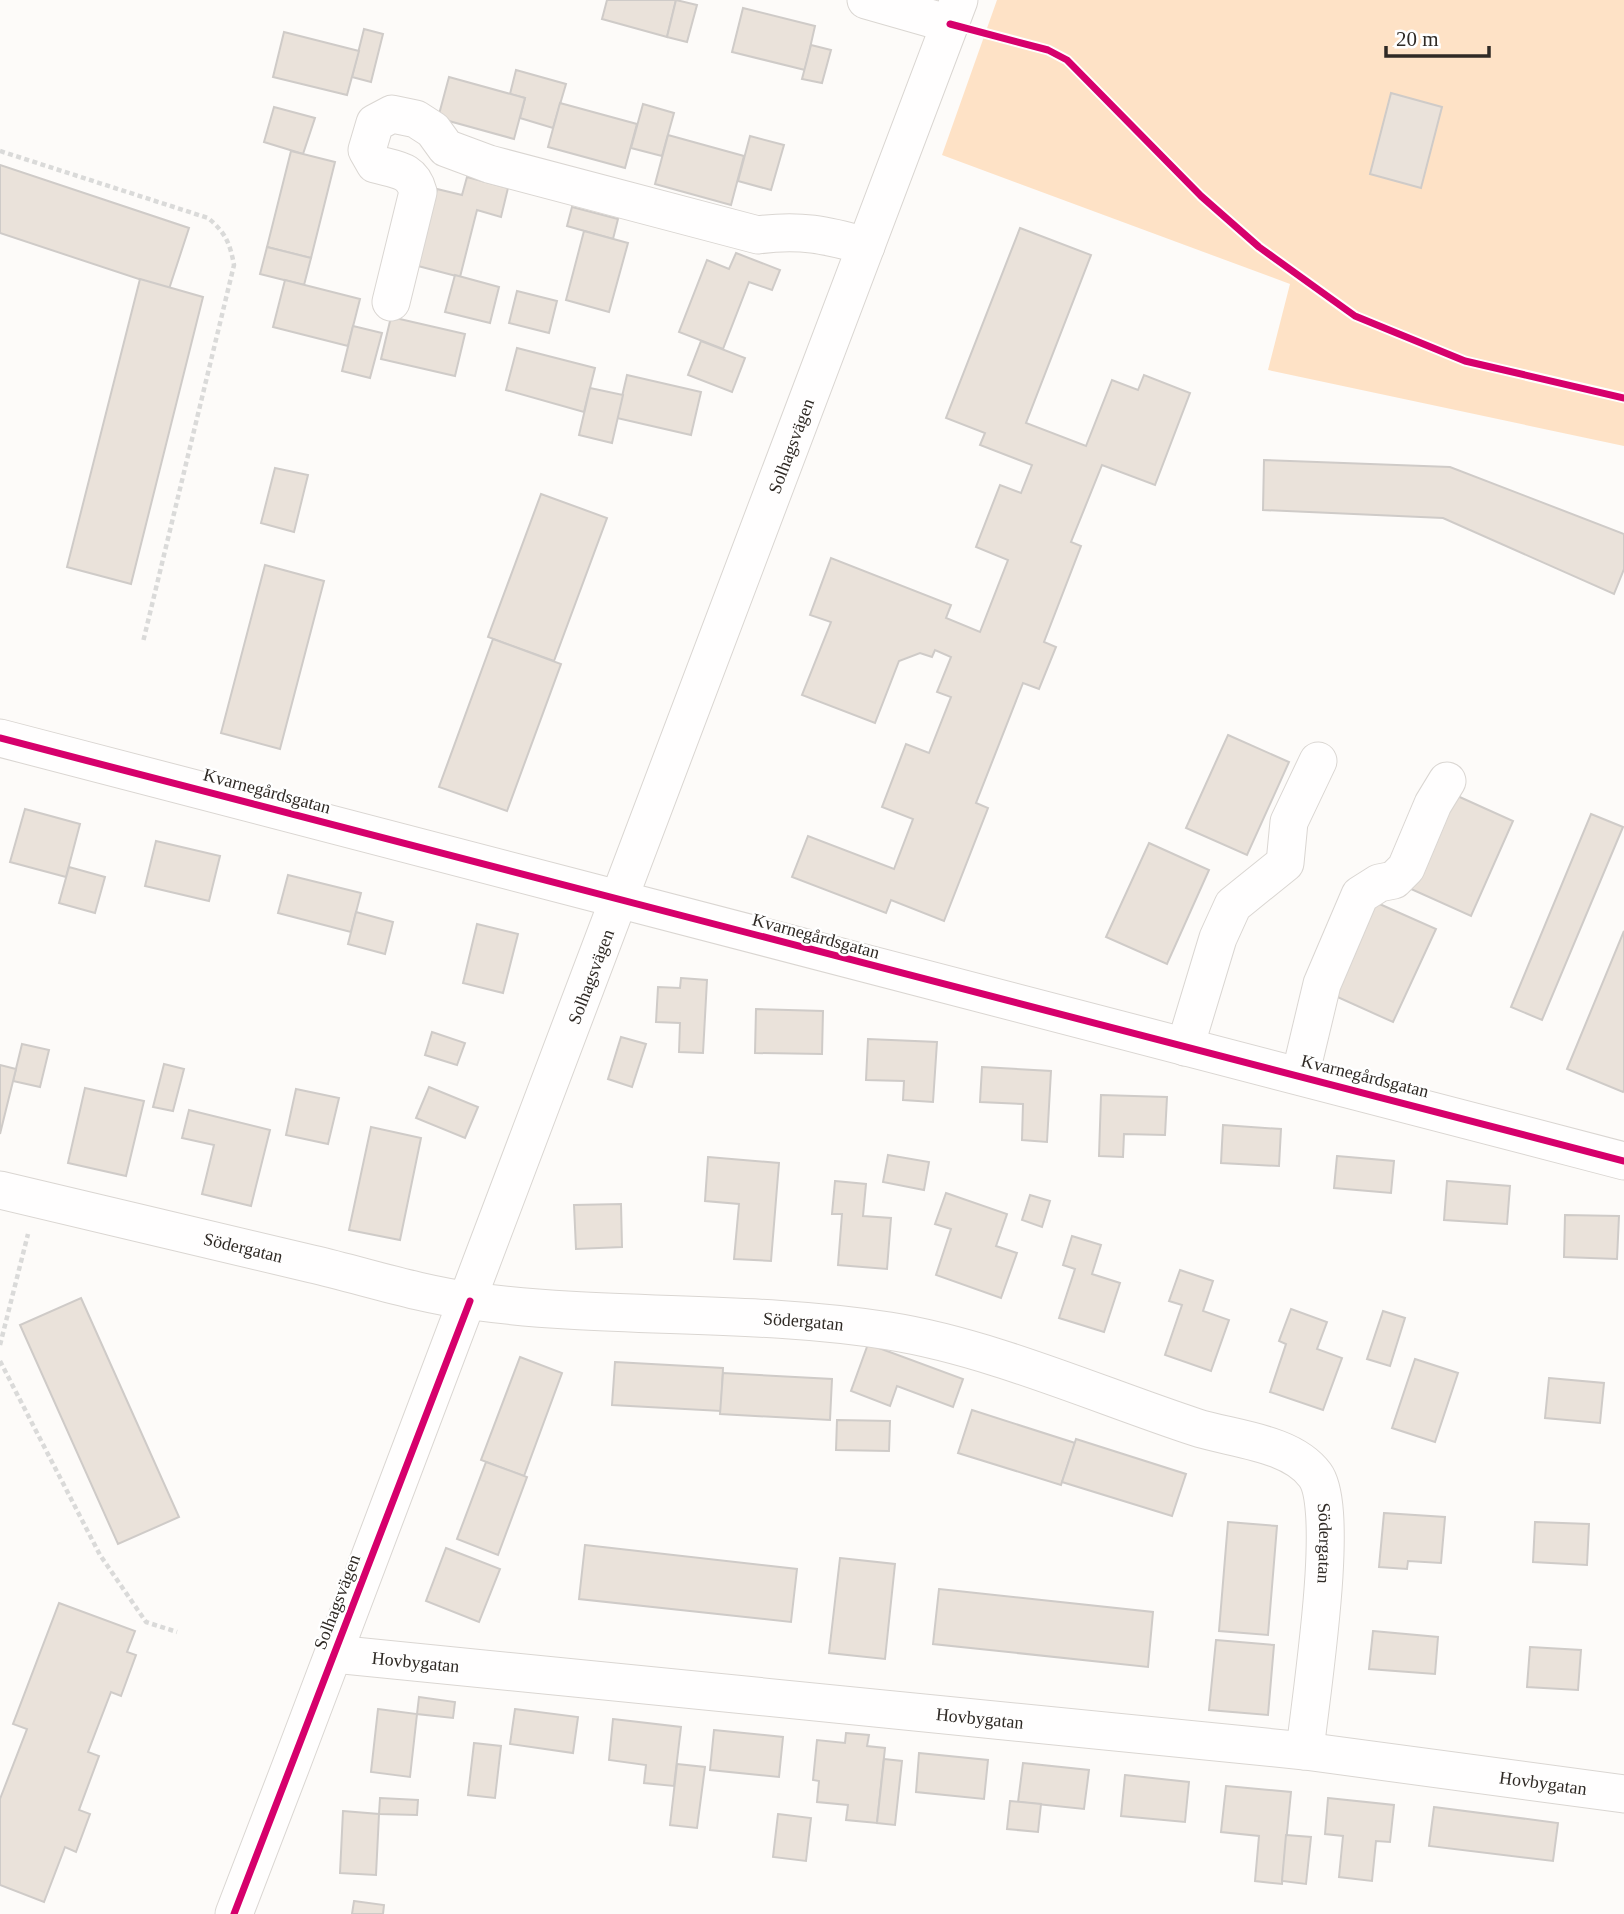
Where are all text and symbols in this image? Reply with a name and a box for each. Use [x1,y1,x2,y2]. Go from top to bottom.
scale bar [1386,14,1489,58]
text: 20 m [1396,27,1439,51]
street label: Solhagsvägen [764,396,818,496]
street label: Kvarnegårdsgatan [201,764,333,818]
street label: Kvarnegårdsgatan [750,909,882,963]
street label: Solhagsvägen [564,926,618,1027]
street label: Kvarnegårdsgatan [1299,1050,1431,1102]
street label: Södergatan [202,1229,285,1267]
street label: Södergatan [762,1308,845,1335]
street label: Södergatan [1313,1502,1335,1584]
street label: Solhagsvägen [310,1552,364,1652]
street label: Hovbygatan [371,1648,460,1676]
street label: Hovbygatan [935,1704,1025,1733]
street label: Hovbygatan [1498,1767,1588,1799]

